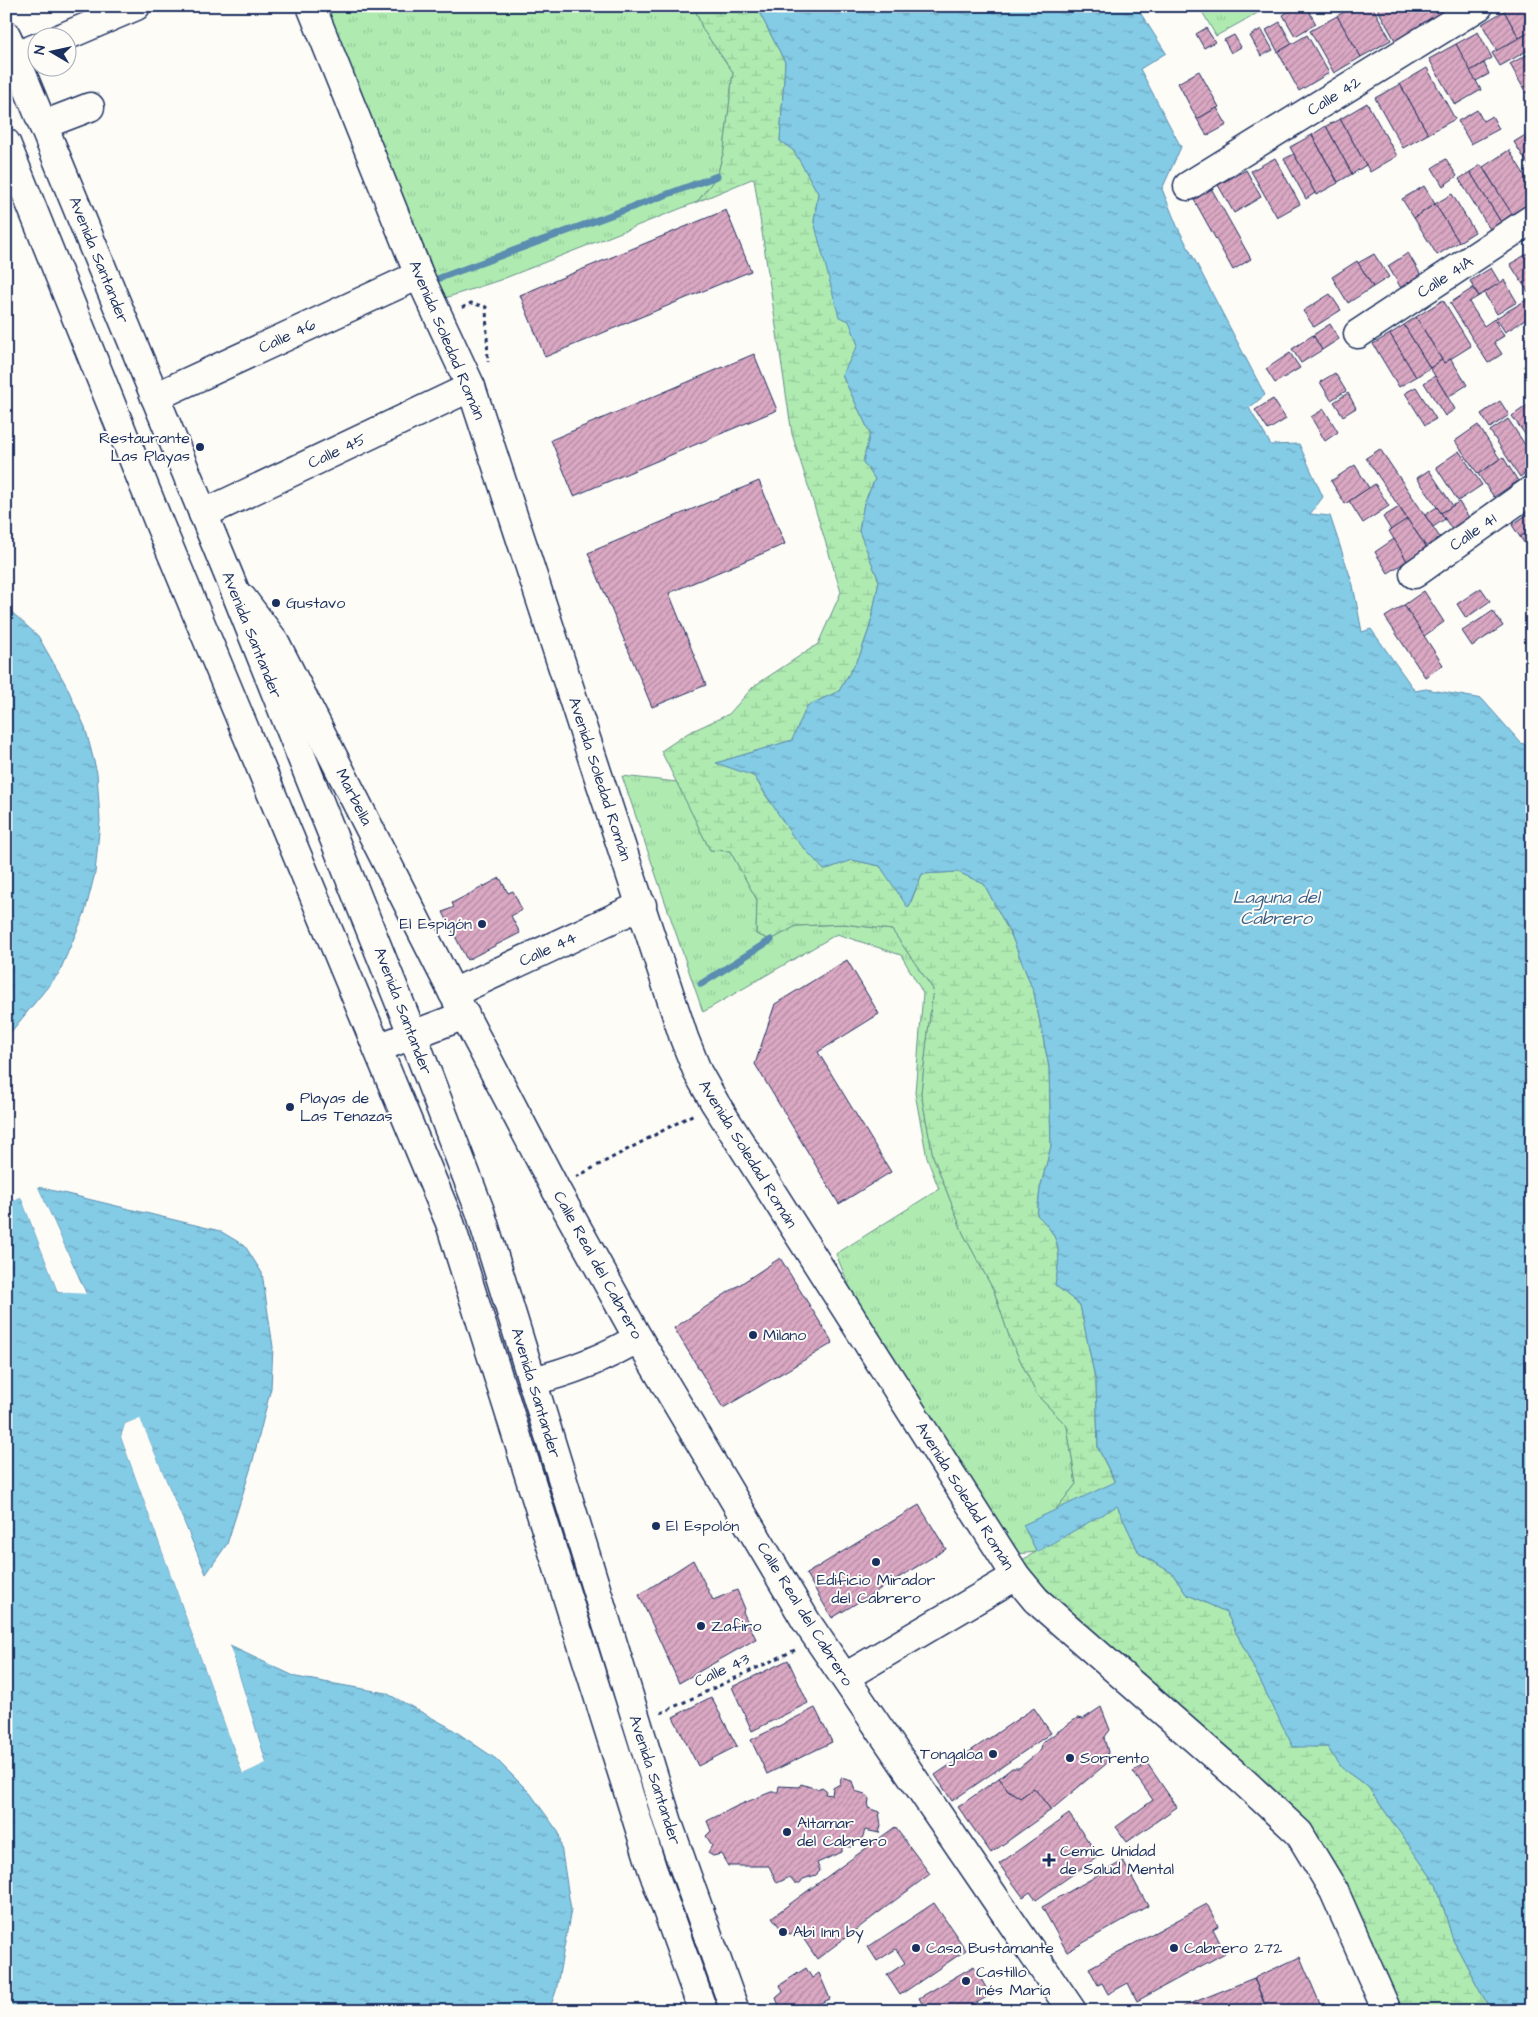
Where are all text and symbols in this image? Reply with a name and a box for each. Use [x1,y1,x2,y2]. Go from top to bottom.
north arrow [28,28,78,78]
text: N [30,44,51,56]
street label: Calle 42 [1303,71,1365,121]
street label: Avenida Santander [63,193,135,327]
street label: Calle 41A [1413,251,1477,303]
street label: Avenida Soledad Román [404,257,490,423]
street label: Calle 46 [255,313,319,359]
place label: Restaurante Las Playas [99,427,190,468]
street label: Calle 45 [304,428,370,474]
marker: Restaurante Las Playas [194,441,206,453]
street label: Calle 41 [1445,508,1501,556]
street label: Avenida Santander [216,568,288,702]
place label: Gustavo [286,592,345,614]
marker: Gustavo [270,597,282,609]
street label: Avenida Soledad Román [563,694,637,864]
street label: Marbella [330,765,378,829]
water label: Laguna del Cabrero [1232,885,1322,931]
place label: El Espigón [400,913,472,936]
marker: El Espigón [476,918,488,930]
street label: Calle 44 [516,926,581,972]
street label: Avenida Santander [369,944,438,1078]
street label: Avenida Soledad Román [693,1076,803,1232]
place label: Playas de Las Tenazas [300,1087,393,1127]
marker: Playas de Las Tenazas [284,1101,296,1113]
street label: Calle Real del Cabrero [548,1187,648,1343]
place label: Milano [763,1324,806,1346]
street label: Avenida Santander [506,1325,566,1461]
marker: Milano [747,1329,759,1341]
street label: Avenida Soledad Román [910,1418,1020,1574]
place label: El Espolón [666,1515,739,1537]
marker: El Espolón [650,1520,662,1532]
street label: Calle Real del Cabrero [752,1538,858,1690]
marker: Edificio Mirador del Cabrero [870,1556,882,1568]
place label: Edificio Mirador del Cabrero [817,1569,935,1609]
place label: Zafiro [711,1615,761,1637]
marker: Zafiro [695,1620,707,1632]
street label: Calle 43 [691,1648,753,1692]
street label: Avenida Santander [624,1712,686,1848]
place label: Tongaloa [920,1743,983,1766]
place label: Sorrento [1080,1747,1149,1769]
marker: Tongaloa [987,1748,999,1760]
marker: Sorrento [1064,1752,1076,1764]
place label: Altamar del Cabrero [797,1812,887,1852]
marker: Altamar del Cabrero [781,1826,793,1838]
place label: Cemic Unidad de Salud Mental [1060,1840,1174,1880]
marker: Cemic Unidad de Salud Mental [1042,1853,1056,1867]
place label: Abi Inn by [793,1921,864,1944]
marker: Abi Inn by [777,1926,789,1938]
place label: Casa Bustamante [926,1937,1054,1959]
place label: Cabrero 272 [1184,1937,1282,1959]
marker: Casa Bustamante [910,1942,922,1954]
marker: Cabrero 272 [1168,1942,1180,1954]
place label: Castillo Inés María [976,1961,1050,2001]
marker: Castillo Inés María [960,1975,972,1987]

